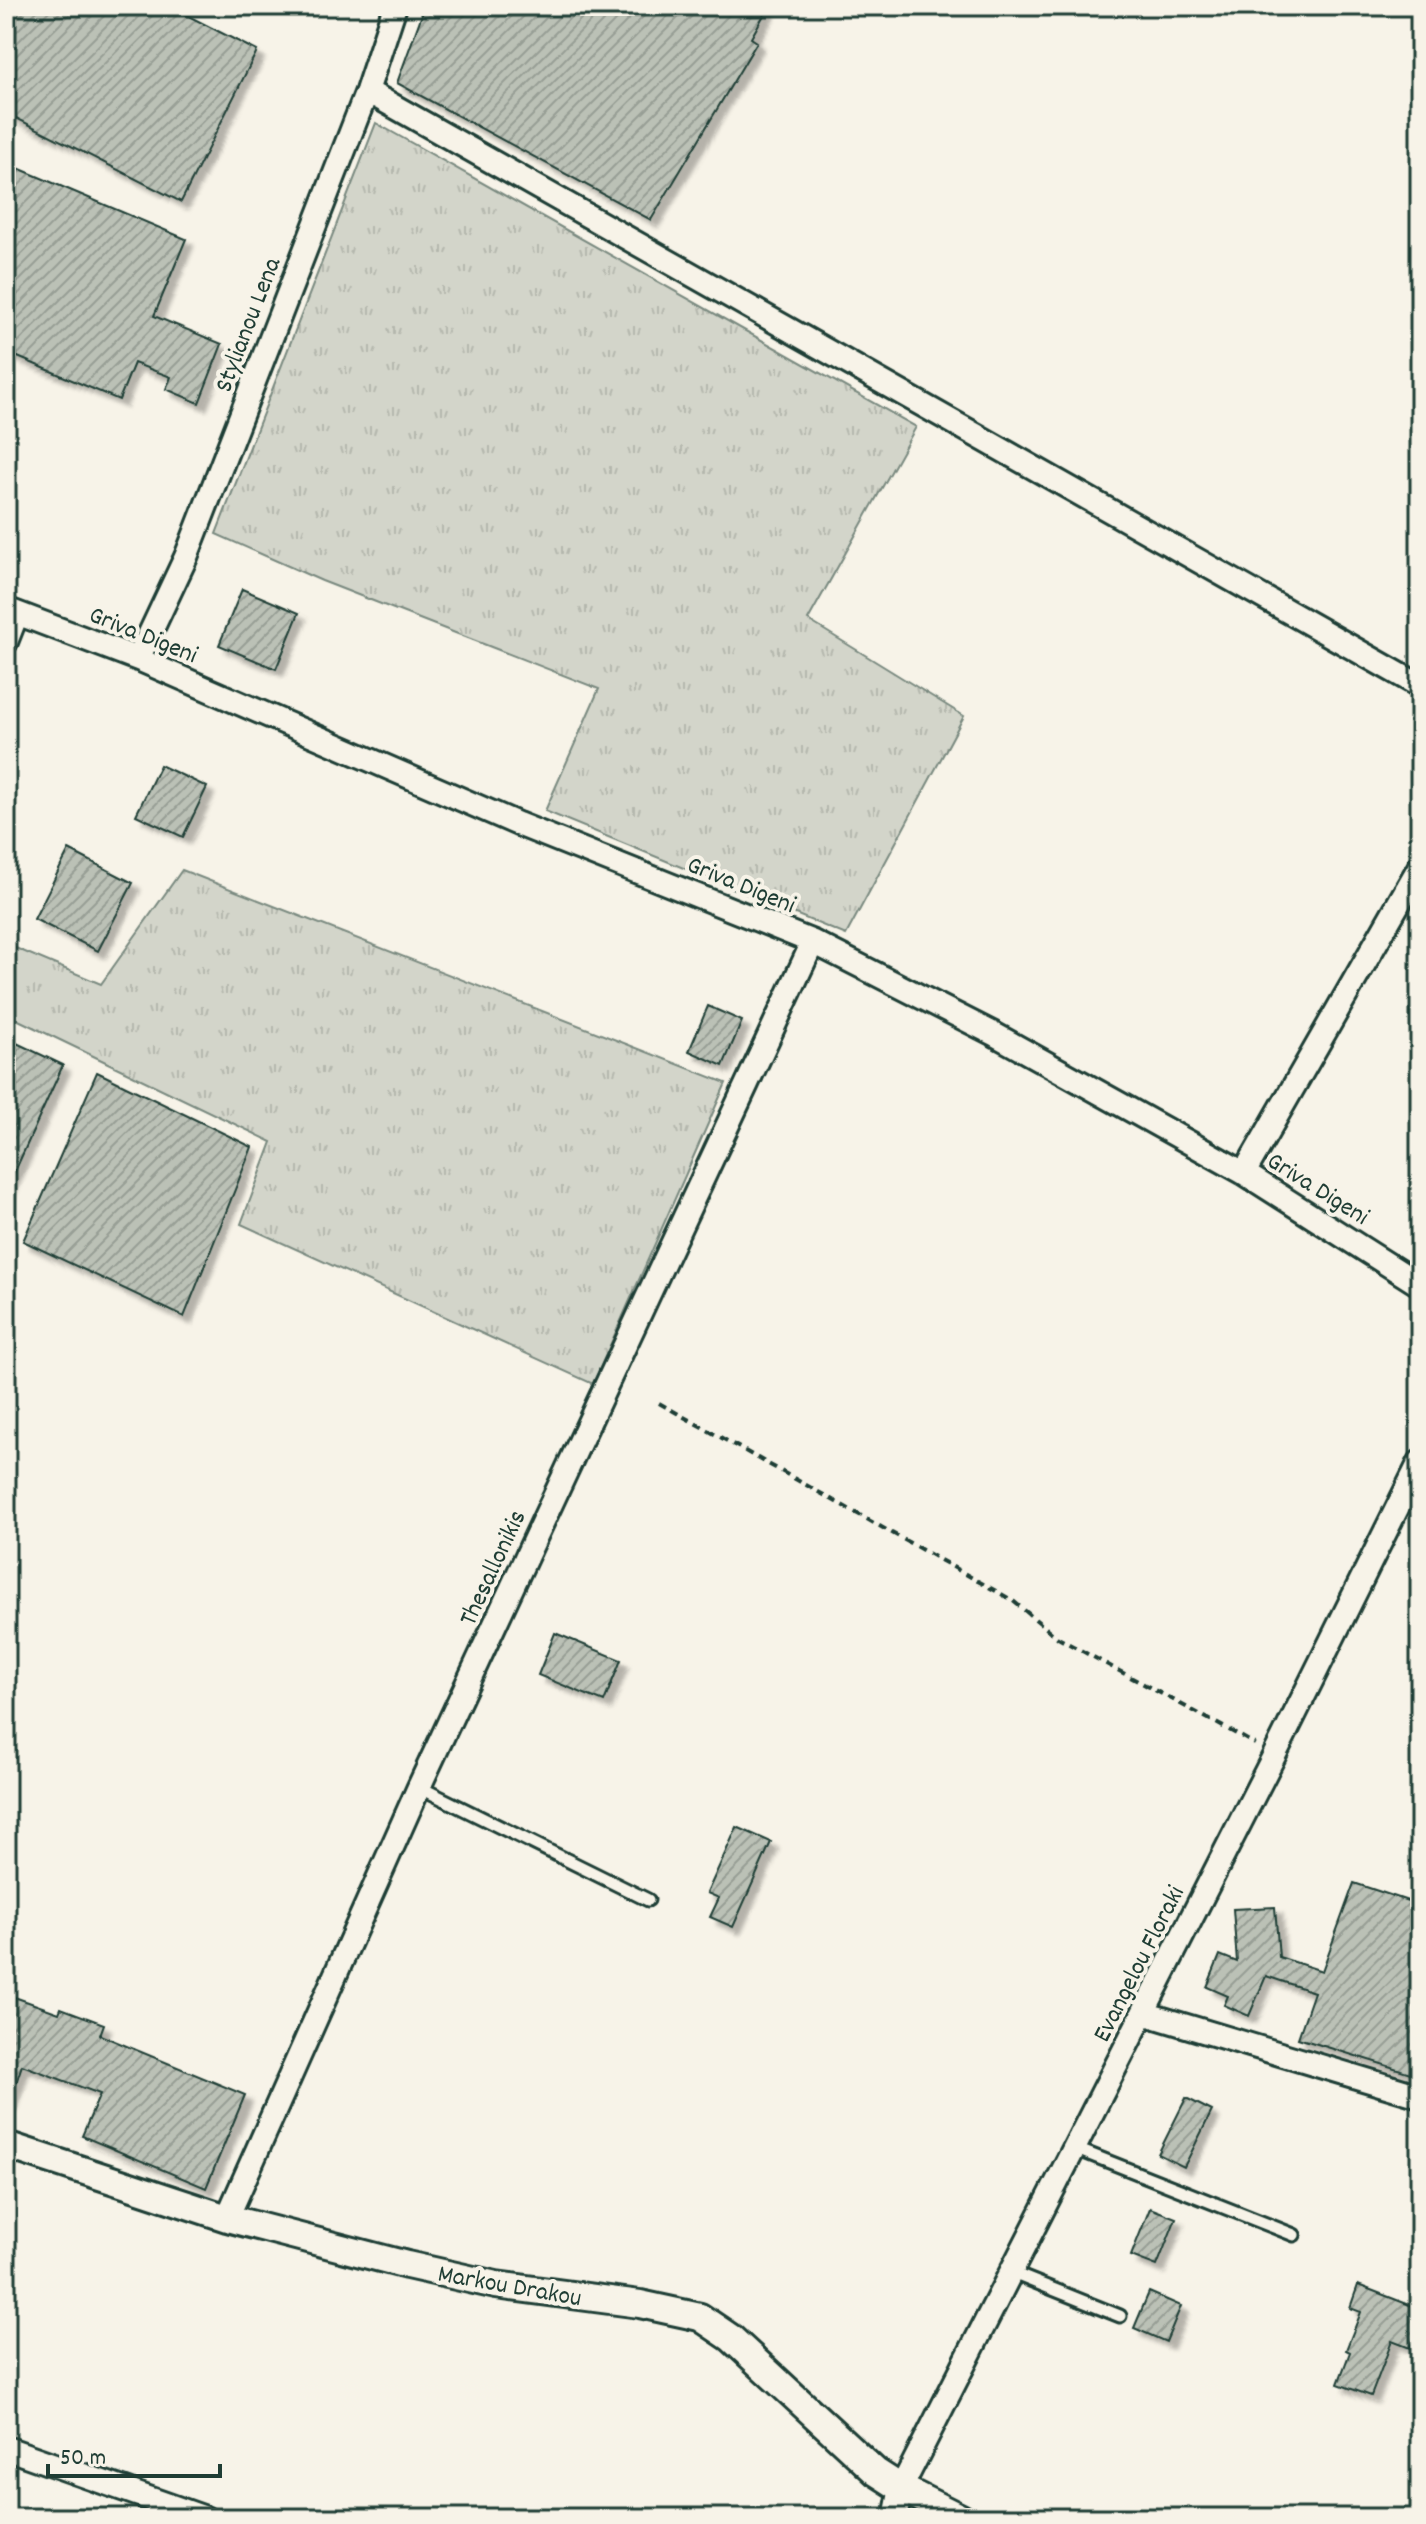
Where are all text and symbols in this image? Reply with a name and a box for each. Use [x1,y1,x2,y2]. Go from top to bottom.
street label: Stylianou Lena [207,252,292,398]
street label: Griva Digeni [83,598,203,675]
street label: Griva Digeni [681,848,801,925]
street label: Griva Digeni [1259,1144,1376,1236]
street label: Thesallonikis [451,1504,537,1632]
street label: Evangelou Floraki [1085,1880,1196,2049]
street label: Markou Drakou [435,2257,584,2318]
scale bar [48,2428,220,2478]
text: 50 m [60,2442,106,2476]

